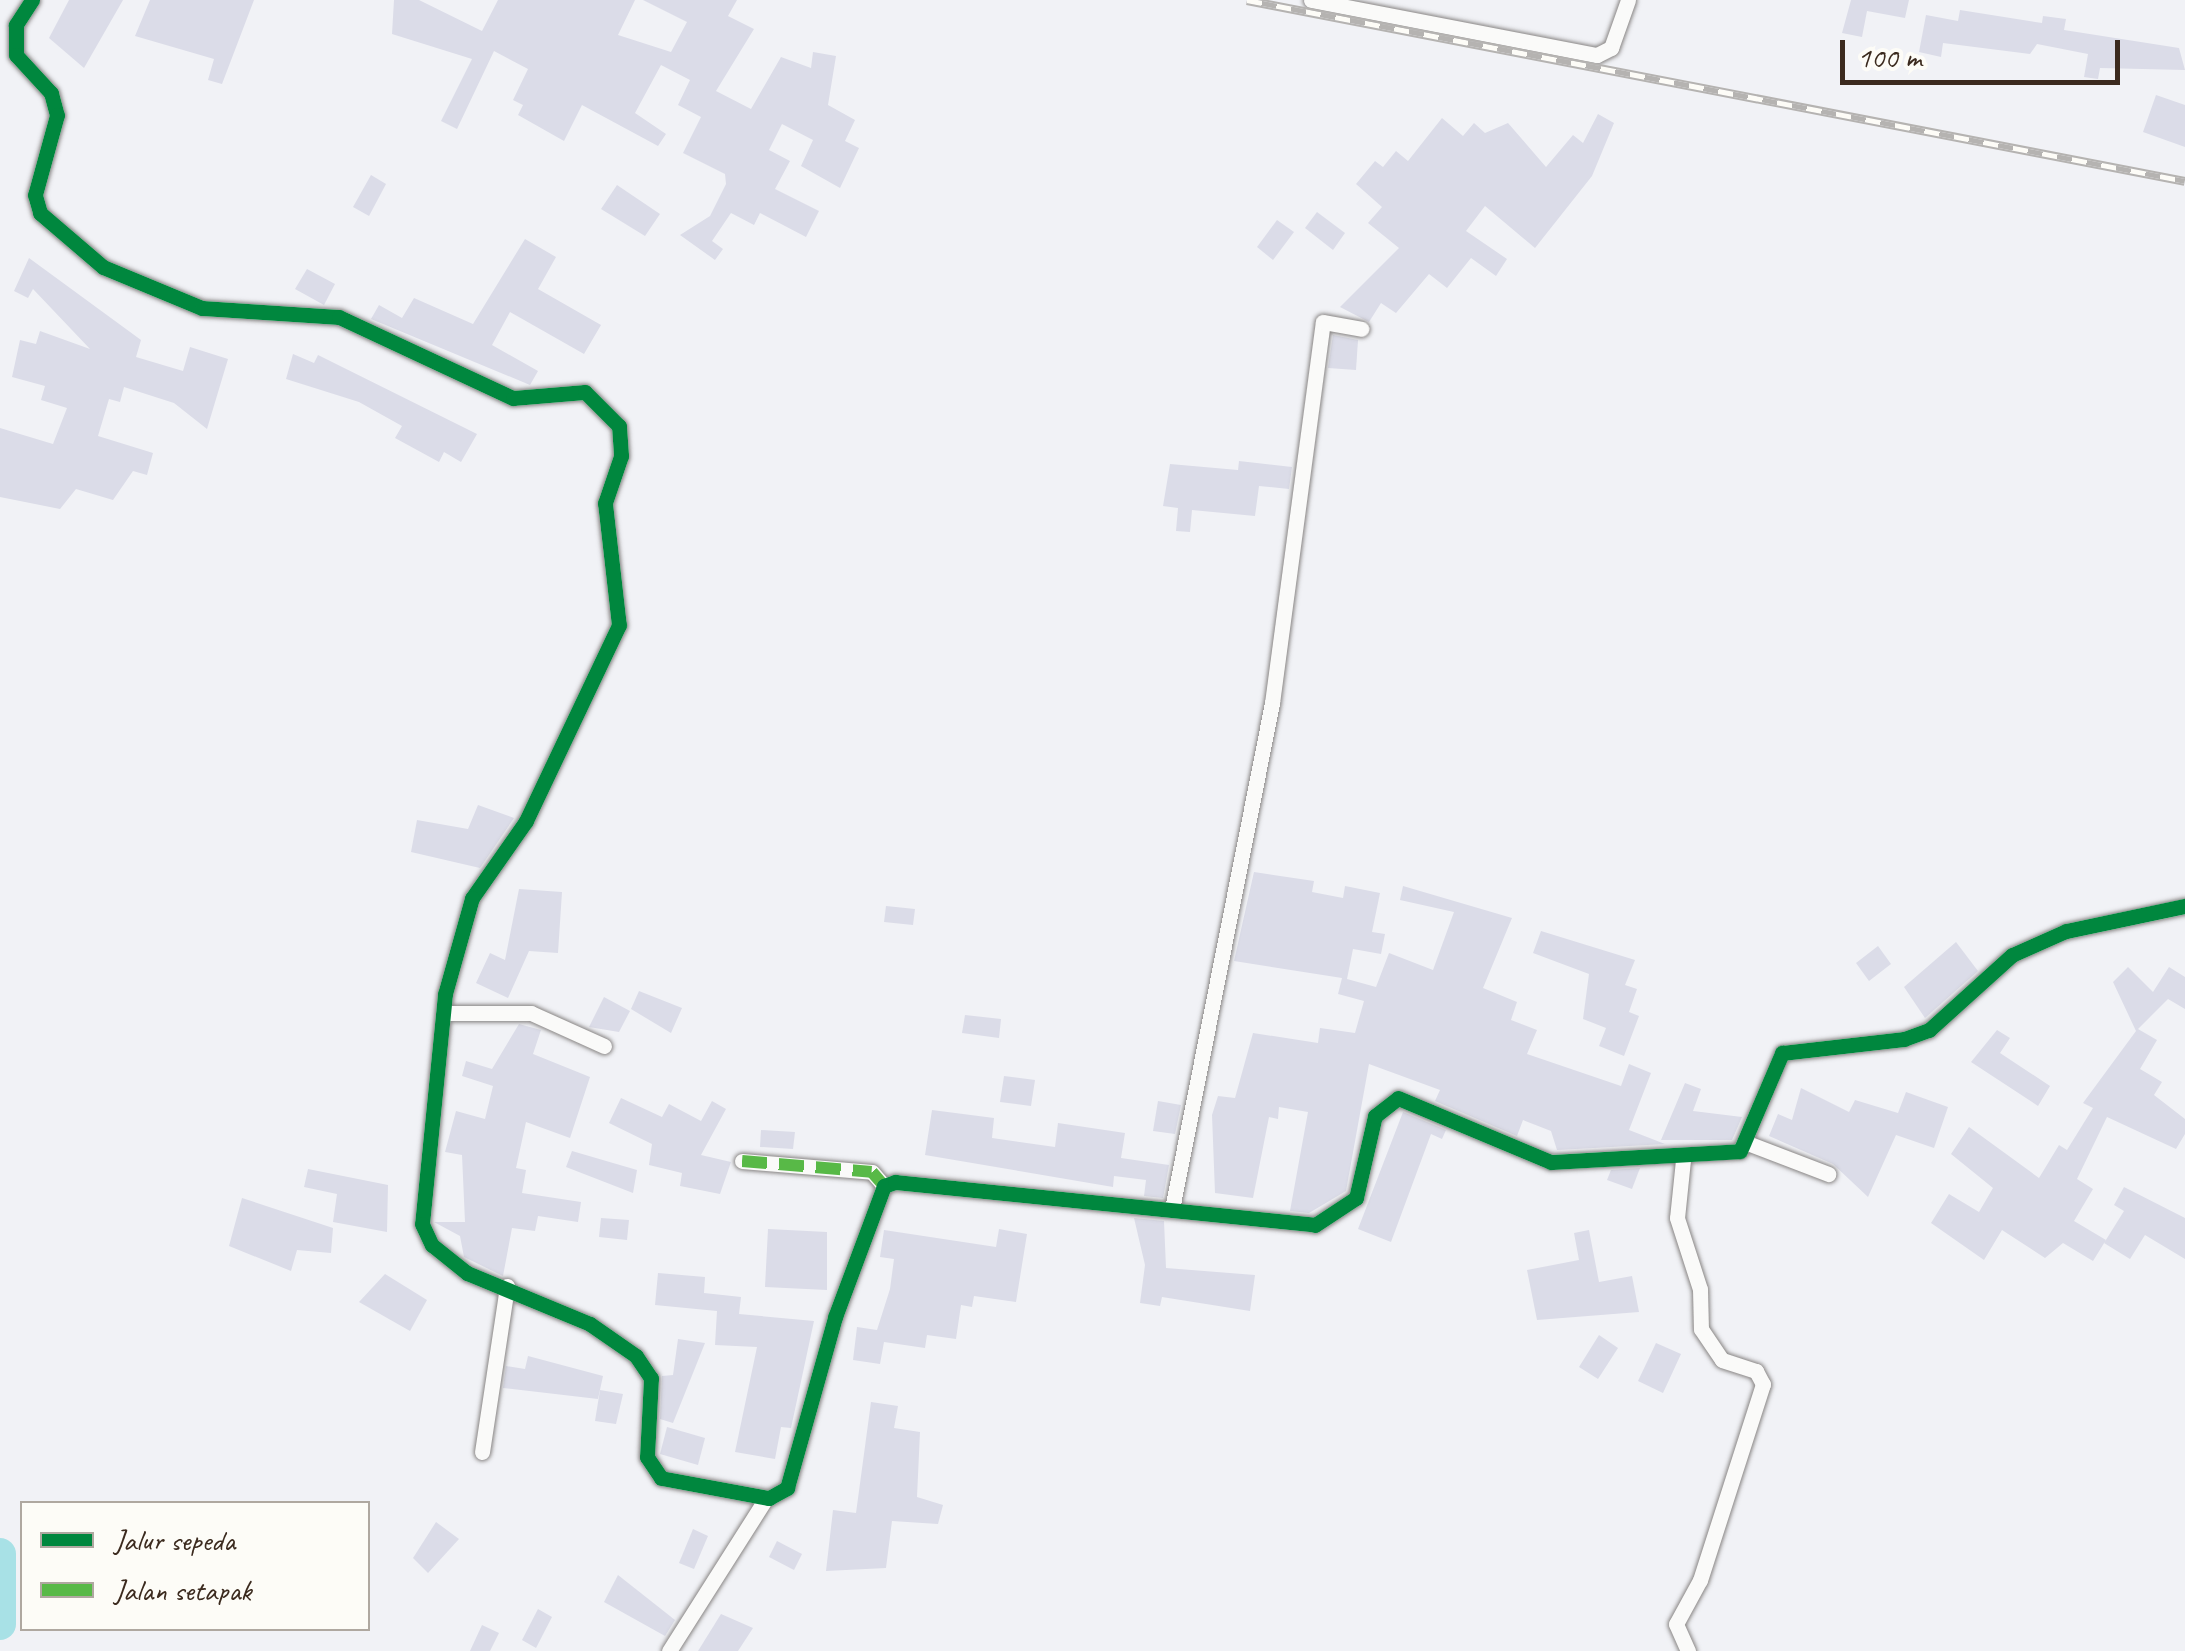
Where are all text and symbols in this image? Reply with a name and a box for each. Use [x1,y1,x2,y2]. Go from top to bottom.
scale bar [1845,20,2125,82]
text: 100 m [1857,38,1922,76]
legend [20,1501,370,1631]
text: Jalur sepeda [114,1521,235,1559]
text: Jalan setapak [114,1571,251,1609]

